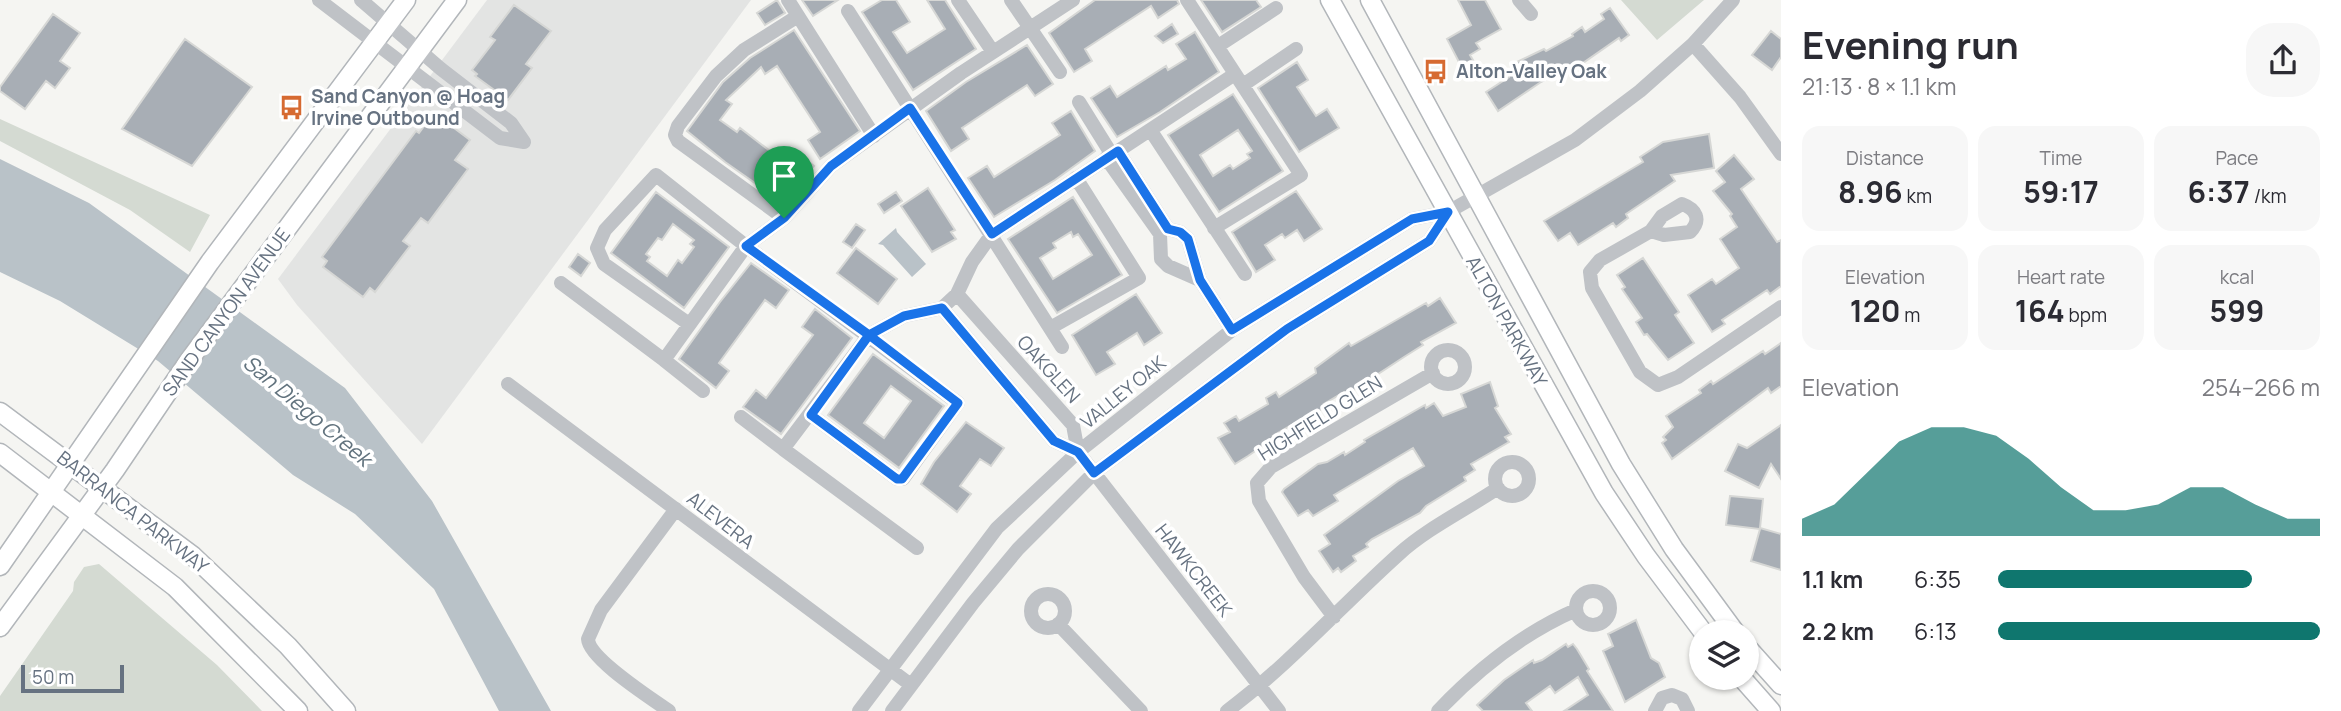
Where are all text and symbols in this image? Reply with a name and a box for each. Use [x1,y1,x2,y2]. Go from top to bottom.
text: Evening run [1802,18,2019,70]
button: share [2246,23,2320,97]
bus stop icon: Alton-Valley Oak [1422,57,1450,85]
place label: Alton-Valley Oak [1456,58,1607,84]
text: 21:13 · 8 × 1.1 km [1802,70,1956,102]
place label: Sand Canyon @ Hoag Irvine Outbound [311,83,505,131]
bus stop icon: Sand Canyon @ Hoag Irvine Outbound [277,93,305,121]
text: Distance [1846,145,1924,171]
text: Time [2040,145,2082,171]
text: Pace [2216,145,2258,171]
pin [754,146,814,218]
icon: arrive [765,157,803,195]
text: 8.96 [1838,171,1903,212]
text: 59:17 [2023,171,2099,212]
text: 6:37 [2187,171,2250,212]
text: km [1903,183,1932,209]
text: /km [2250,183,2287,209]
street label: SAND CANYON AVENUE [156,223,296,401]
street label: ALTON PARKWAY [1460,251,1554,391]
text: Elevation [1845,264,1925,290]
text: Heart rate [2017,264,2105,290]
text: kcal [2220,264,2254,290]
text: 120 [1850,290,1900,331]
text: 164 [2015,290,2065,331]
text: 599 [2210,290,2264,331]
text: m [1900,302,1920,328]
text: bpm [2065,302,2107,328]
street label: OAKGLEN [1012,329,1086,409]
water label: San Diego Creek [238,348,380,474]
street label: VALLEY OAK [1075,349,1172,434]
street label: HIGHFIELD GLEN [1253,369,1387,467]
text: Elevation [1802,371,1899,403]
text: 254–266 m [2202,371,2320,403]
street label: BARRANCA PARKWAY [52,445,214,580]
street label: ALEVERA [682,485,760,555]
street label: HAWKCREEK [1150,518,1239,622]
text: 1.1 km [1802,563,1863,595]
text: 6:35 [1914,563,1961,595]
text: 2.2 km [1802,615,1874,647]
text: 6:13 [1914,615,1957,647]
map controls [1689,620,1759,690]
button: layers [1689,620,1759,690]
scale bar [21,662,124,694]
text: 50 m [32,664,74,690]

